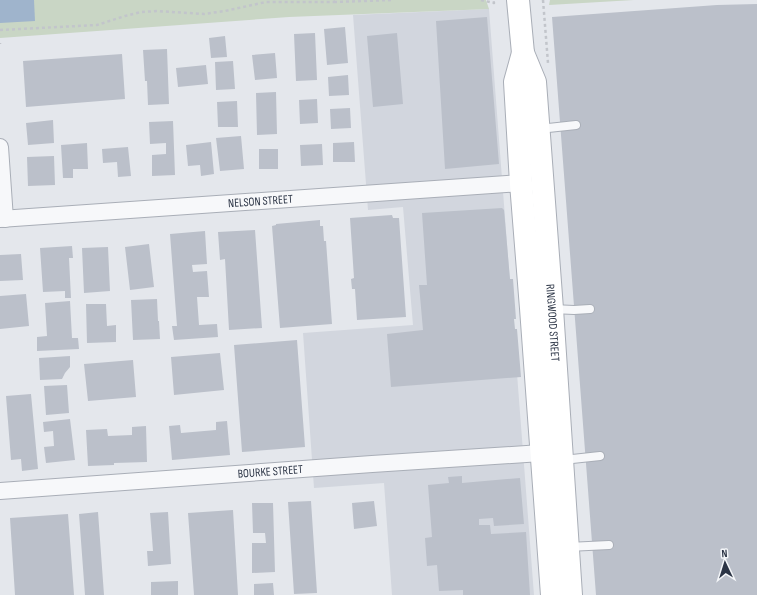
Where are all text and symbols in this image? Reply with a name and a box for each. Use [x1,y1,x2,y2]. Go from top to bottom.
street label: NELSON STREET [228,191,293,211]
street label: RINGWOOD STREET [543,283,563,362]
street label: BOURKE STREET [237,462,304,481]
north arrow [705,543,745,583]
text: N [721,547,728,560]

